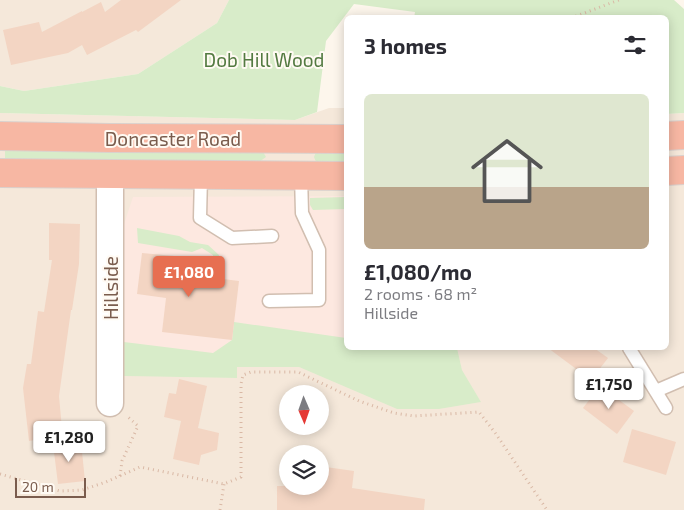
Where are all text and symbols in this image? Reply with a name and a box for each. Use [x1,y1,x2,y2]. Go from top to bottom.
icon: filters [621,31,649,59]
text: 3 homes [364,33,447,58]
park label: Dob Hill Wood [204,48,324,71]
icon: home [462,126,552,216]
street label: Doncaster Road [105,127,241,150]
street label: Hillside [99,256,122,320]
pin: £1,080 [148,256,230,298]
text: £1,080/mo [364,259,472,284]
text: £1,080 [164,262,214,281]
text: 2 rooms · 68 m² [364,284,477,303]
text: Hillside [364,303,418,322]
pin: £1,750 [568,368,650,410]
text: £1,750 [585,374,633,393]
north arrow [279,385,329,435]
map controls [279,385,329,495]
pin: £1,280 [28,420,110,463]
text: £1,280 [44,427,94,446]
button: layers [279,445,329,495]
scale bar [15,475,86,498]
text: 20 m [22,478,54,495]

